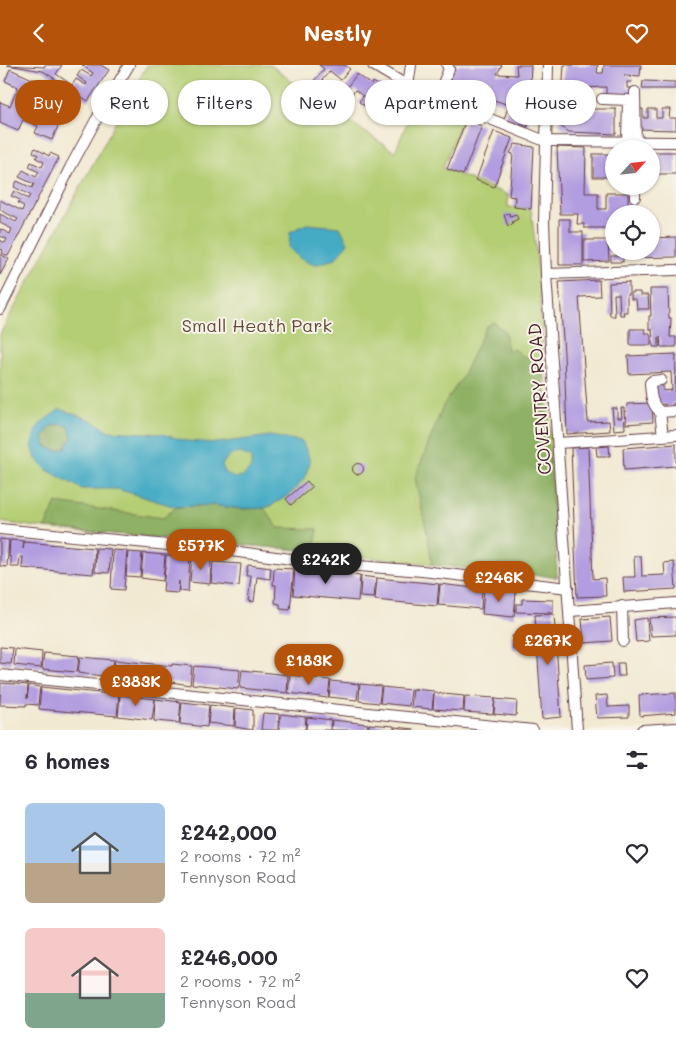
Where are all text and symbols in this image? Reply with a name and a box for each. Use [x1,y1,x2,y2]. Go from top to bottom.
text: Nestly [304,18,372,47]
icon: back [25,19,53,47]
icon: heart [623,19,651,47]
chip: Buy [15,80,81,125]
chip: Rent [91,80,168,125]
chip: Filters [178,80,271,125]
chip: New [281,80,355,125]
chip: Apartment [365,80,496,125]
chip: House [506,80,596,125]
north arrow [605,140,660,195]
map controls [605,140,660,260]
button: locate [605,205,660,260]
park label: Small Heath Park [182,313,332,337]
street label: COVENTRY ROAD [522,322,556,476]
pin: £577K [166,529,236,571]
text: £577K [177,534,225,555]
pin: £242K [291,543,361,585]
text: £242K [302,548,350,569]
pin: £246K [464,561,534,603]
text: £246K [474,566,524,587]
pin: £267K [513,623,583,666]
text: £267K [524,629,572,650]
pin: £183K [274,643,344,686]
text: £183K [285,649,333,670]
pin: £383K [101,665,171,707]
text: £383K [111,670,161,691]
icon: filters [623,746,651,774]
text: 6 homes [25,747,110,774]
text: £242,000 [180,818,277,845]
icon: home [65,823,125,883]
icon: heart [623,839,651,867]
text: 2 rooms · 72 m² [180,845,301,866]
text: Tennyson Road [180,866,296,887]
text: £246,000 [180,943,278,970]
icon: home [65,948,125,1008]
icon: heart [623,964,651,992]
text: 2 rooms · 72 m² [180,970,301,991]
text: Tennyson Road [180,991,296,1012]

